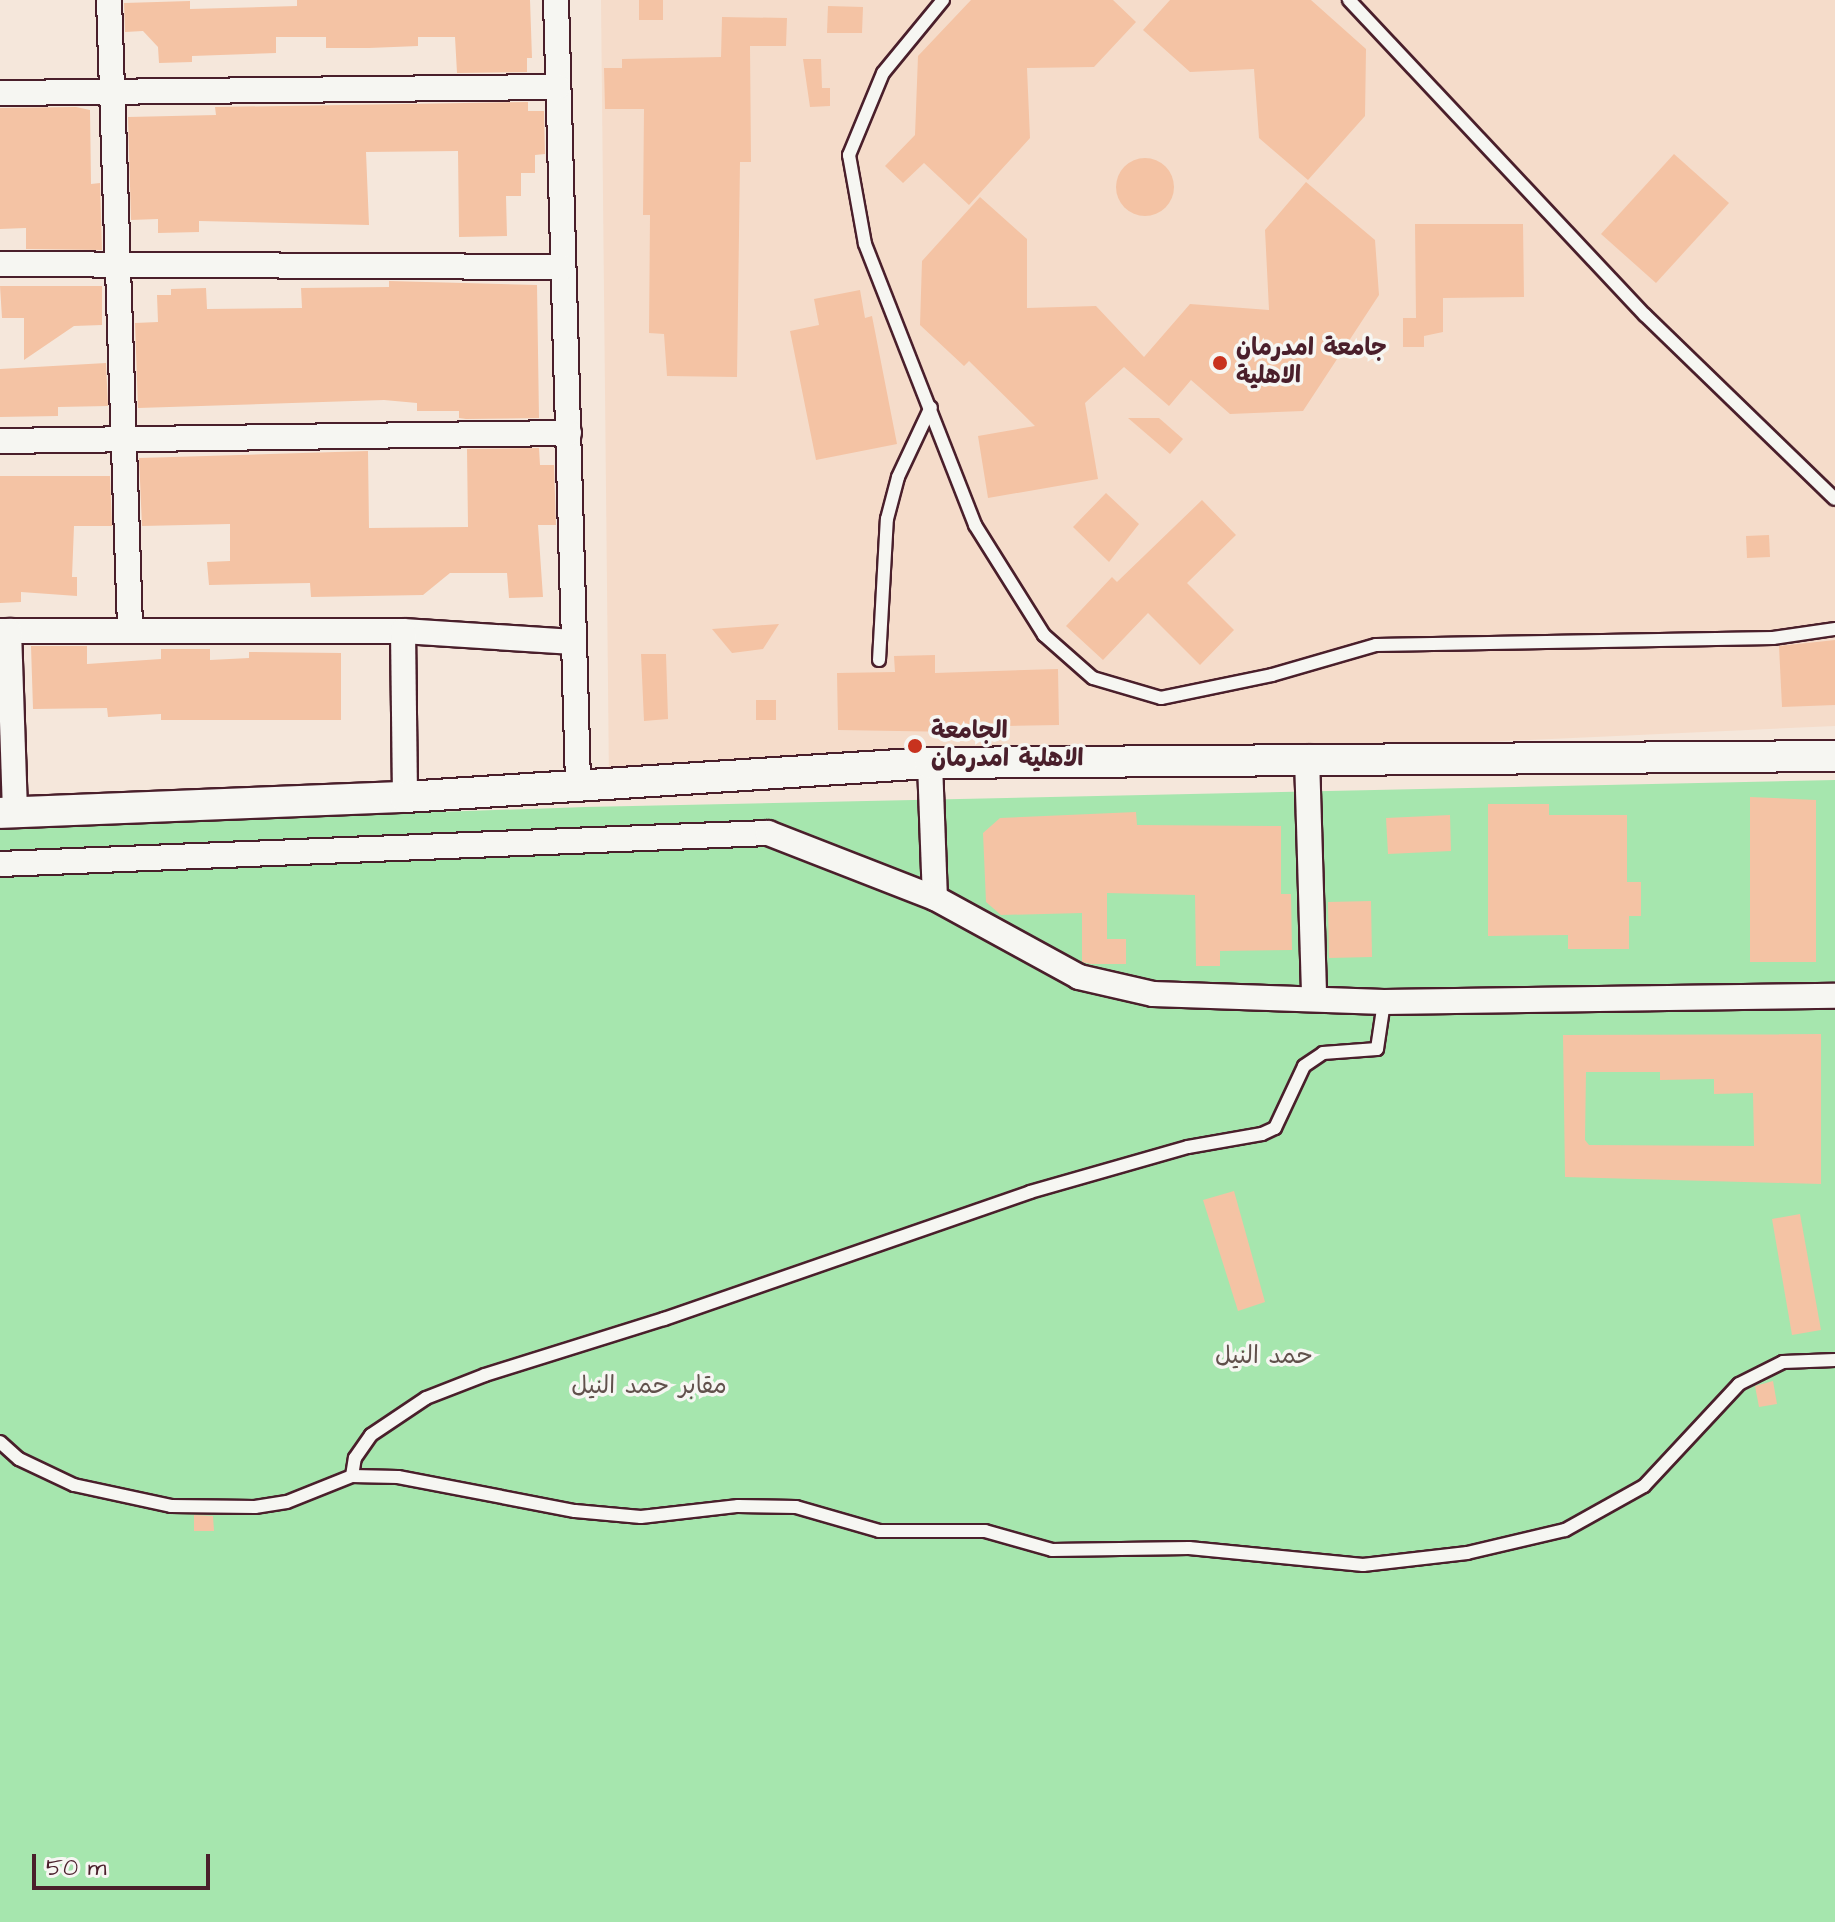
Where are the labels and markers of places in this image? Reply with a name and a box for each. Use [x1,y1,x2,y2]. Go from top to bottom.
place label: جامعة امدرمان الاهلية [1236,335,1387,391]
marker: جامعة امدرمان الاهلية [1211,354,1229,372]
place label: الجامعة الاهلية امدرمان [931,718,1084,774]
marker: الجامعة الاهلية امدرمان [906,737,924,755]

